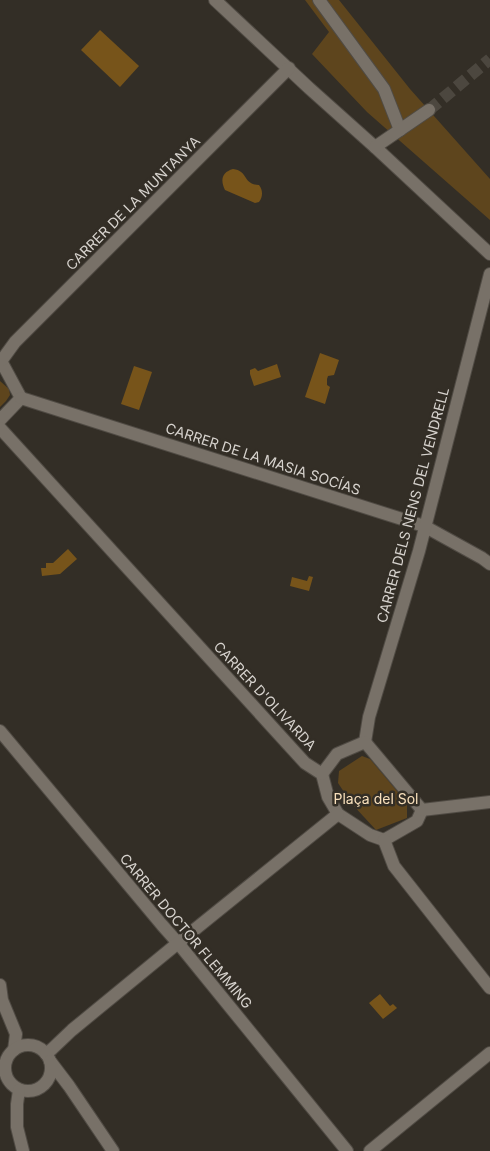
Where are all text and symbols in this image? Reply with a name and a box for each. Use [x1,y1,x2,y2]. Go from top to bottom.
street label: CARRER DE LA MUNTANYA [62,132,204,273]
street label: CARRER DELS NENS DEL VENDRELL [373,385,452,624]
street label: CARRER DE LA MASIA SOCÍAS [164,419,363,498]
street label: CARRER D'OLIVARDA [211,638,320,754]
park label: Plaça del Sol [334,790,418,807]
street label: CARRER DOCTOR FLEMMING [117,850,256,1012]

